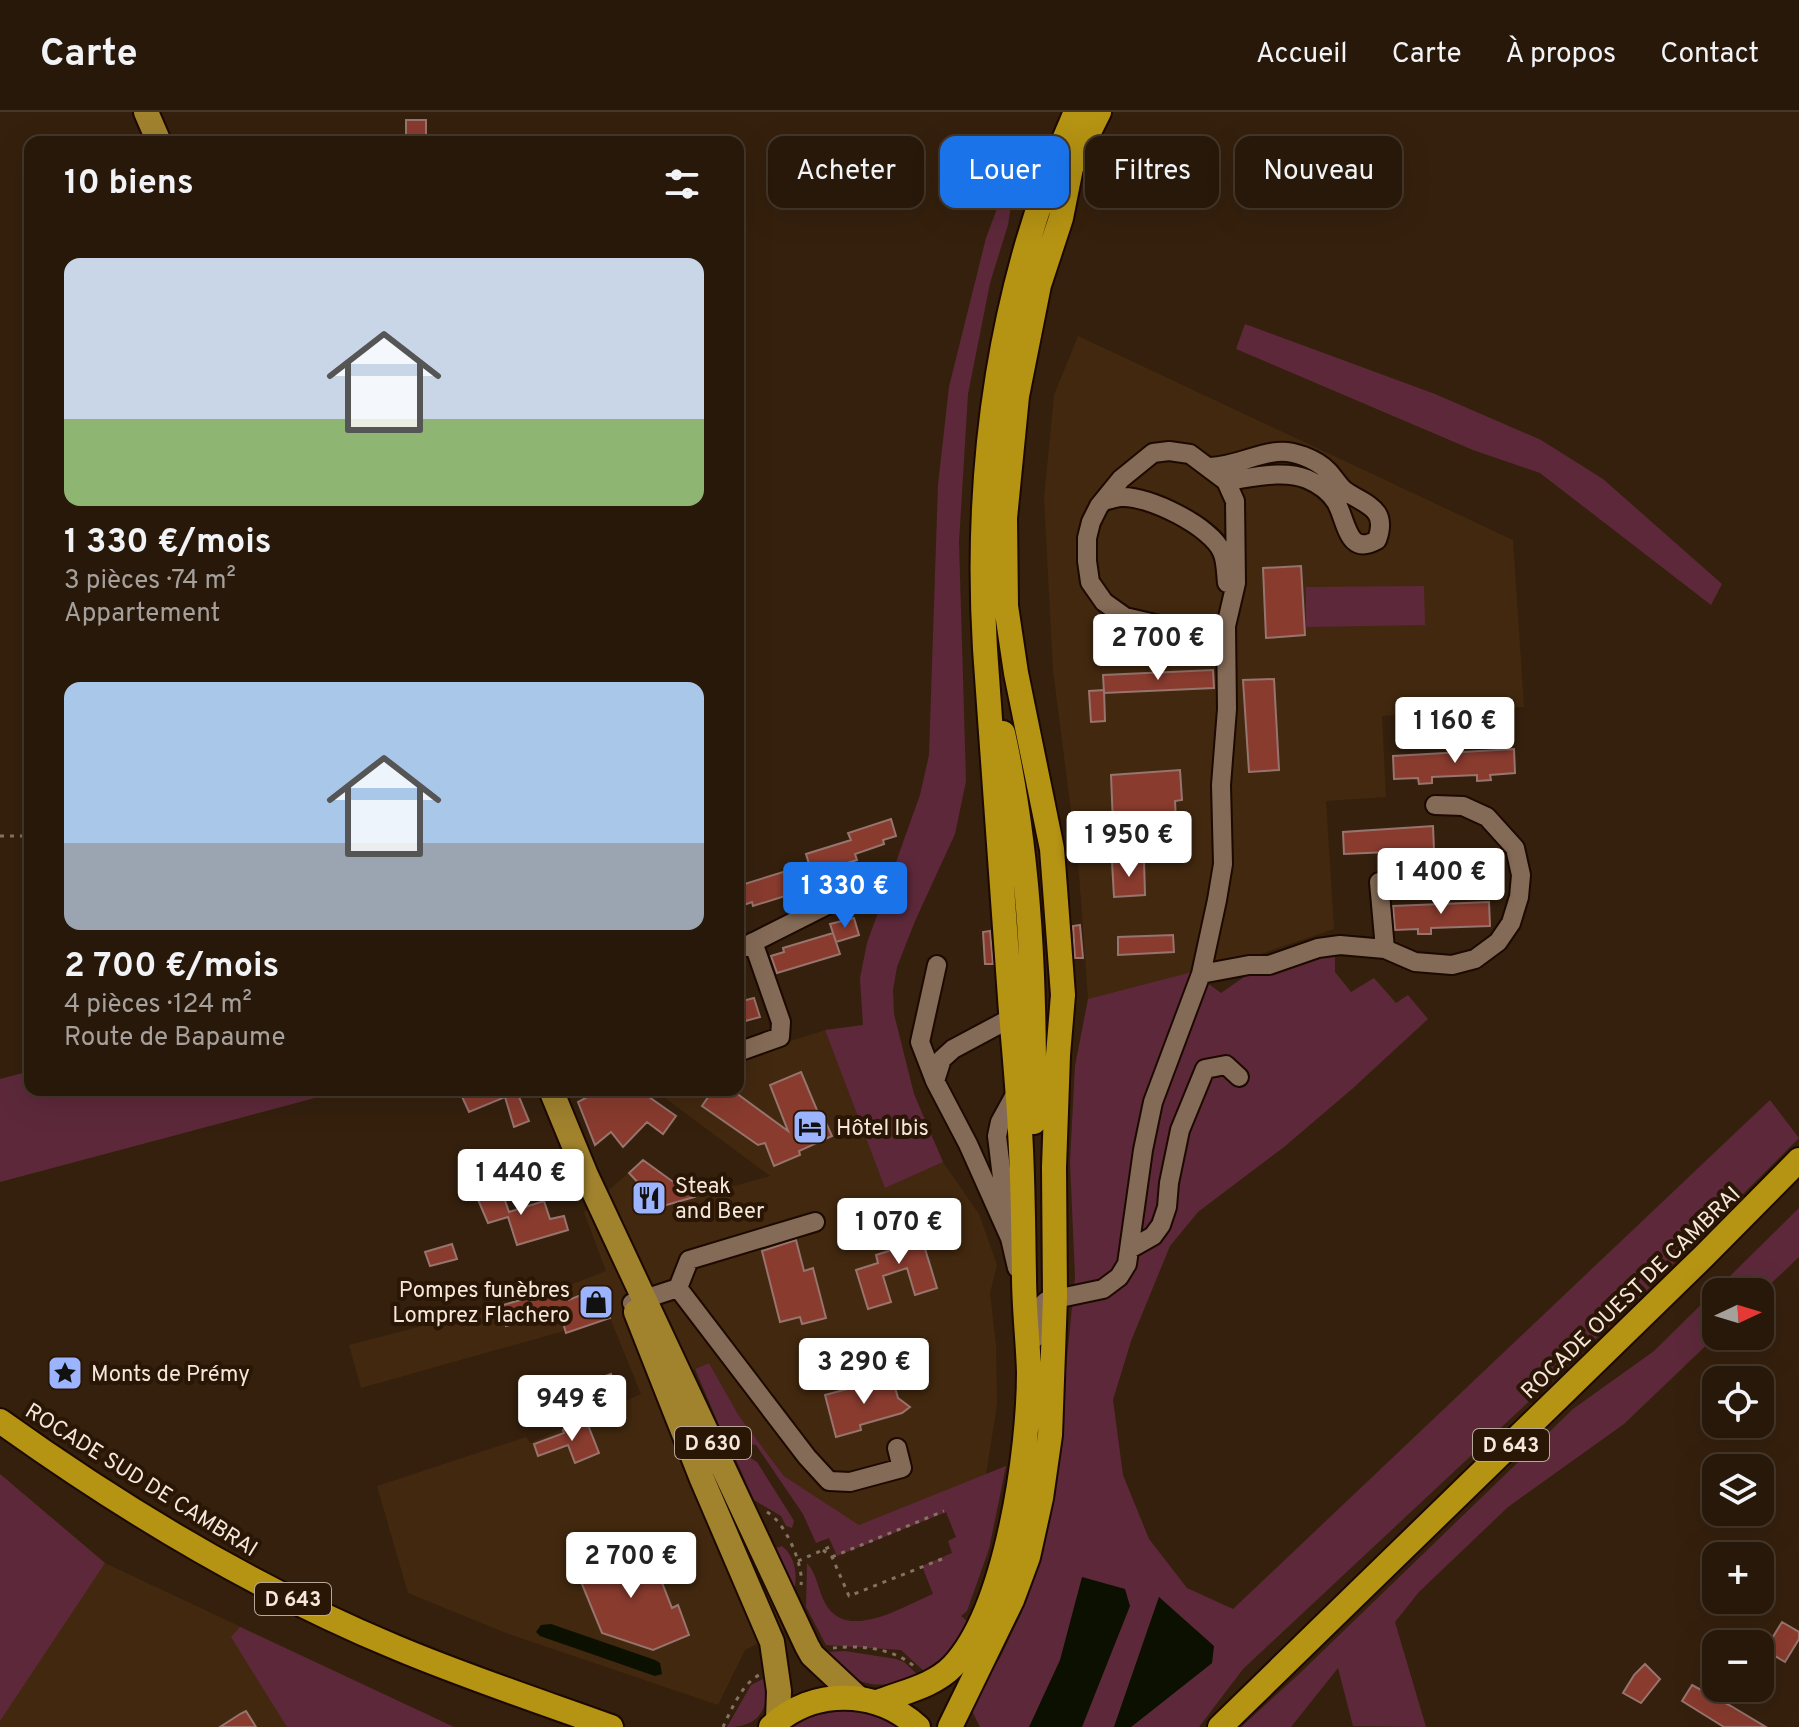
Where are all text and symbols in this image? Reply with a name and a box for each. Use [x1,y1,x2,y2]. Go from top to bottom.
text: Carte [40,31,138,80]
text: Accueil [1256,37,1348,73]
text: Carte [1392,37,1462,73]
text: À propos [1506,37,1616,73]
text: Contact [1660,37,1759,73]
chip: Acheter [768,136,924,208]
chip: Louer [940,136,1069,208]
chip: Filtres [1085,136,1219,208]
chip: Nouveau [1235,136,1402,208]
icon: filters [660,162,704,206]
text: 10 biens [64,163,194,206]
icon: home [312,310,456,454]
text: 1 330 €/mois [64,522,272,565]
text: 3 pièces · 74 m² [64,565,236,598]
text: Appartement [64,598,220,631]
pin: 2 700 € [1084,614,1232,682]
text: 2 700 € [1111,623,1205,656]
pin: 1 160 € [1381,697,1529,765]
text: 1 160 € [1413,706,1497,739]
icon: home [312,734,456,878]
pin: 1 950 € [1055,811,1203,879]
text: 1 950 € [1085,820,1173,853]
pin: 1 400 € [1367,848,1515,916]
text: 1 400 € [1396,857,1486,890]
pin: 1 330 € [771,862,919,930]
text: 1 330 € [801,871,889,904]
text: 2 700 €/mois [64,946,279,989]
text: 4 pièces · 124 m² [64,989,252,1022]
text: Route de Bapaume [64,1022,285,1055]
hotel icon: Hôtel Ibis [791,1108,829,1146]
place label: Hôtel Ibis [836,1116,929,1143]
pin: 1 440 € [447,1149,595,1217]
text: 1 440 € [476,1158,566,1191]
place label: Steak and Beer [675,1174,765,1226]
restaurant icon: Steak and Beer [630,1179,668,1217]
street label: ROCADE OUEST DE CAMBRAI [1516,1182,1747,1406]
pin: 1 070 € [825,1198,973,1266]
text: 1 070 € [855,1207,943,1240]
place label: Pompes funèbres Lomprez Flachero [392,1278,570,1330]
north arrow [1702,1278,1774,1350]
map controls [1702,1278,1774,1702]
shop icon: Pompes funèbres Lomprez Flachero [577,1283,615,1321]
pin: 3 290 € [790,1338,938,1406]
text: 3 290 € [817,1347,911,1380]
place icon: Monts de Prémy [46,1354,84,1392]
place label: Monts de Prémy [91,1362,250,1389]
button: locate [1702,1366,1774,1438]
pin: 949 € [516,1375,628,1443]
text: 949 € [536,1384,608,1417]
street label: ROCADE SUD DE CAMBRAI [19,1398,262,1564]
road number: D 630 [675,1427,751,1459]
road number: D 643 [1473,1429,1549,1461]
button: layers [1702,1454,1774,1526]
pin: 2 700 € [557,1532,705,1600]
text: 2 700 € [584,1541,678,1574]
button: + [1702,1542,1774,1614]
road number: D 643 [255,1583,331,1615]
button: − [1702,1630,1774,1702]

